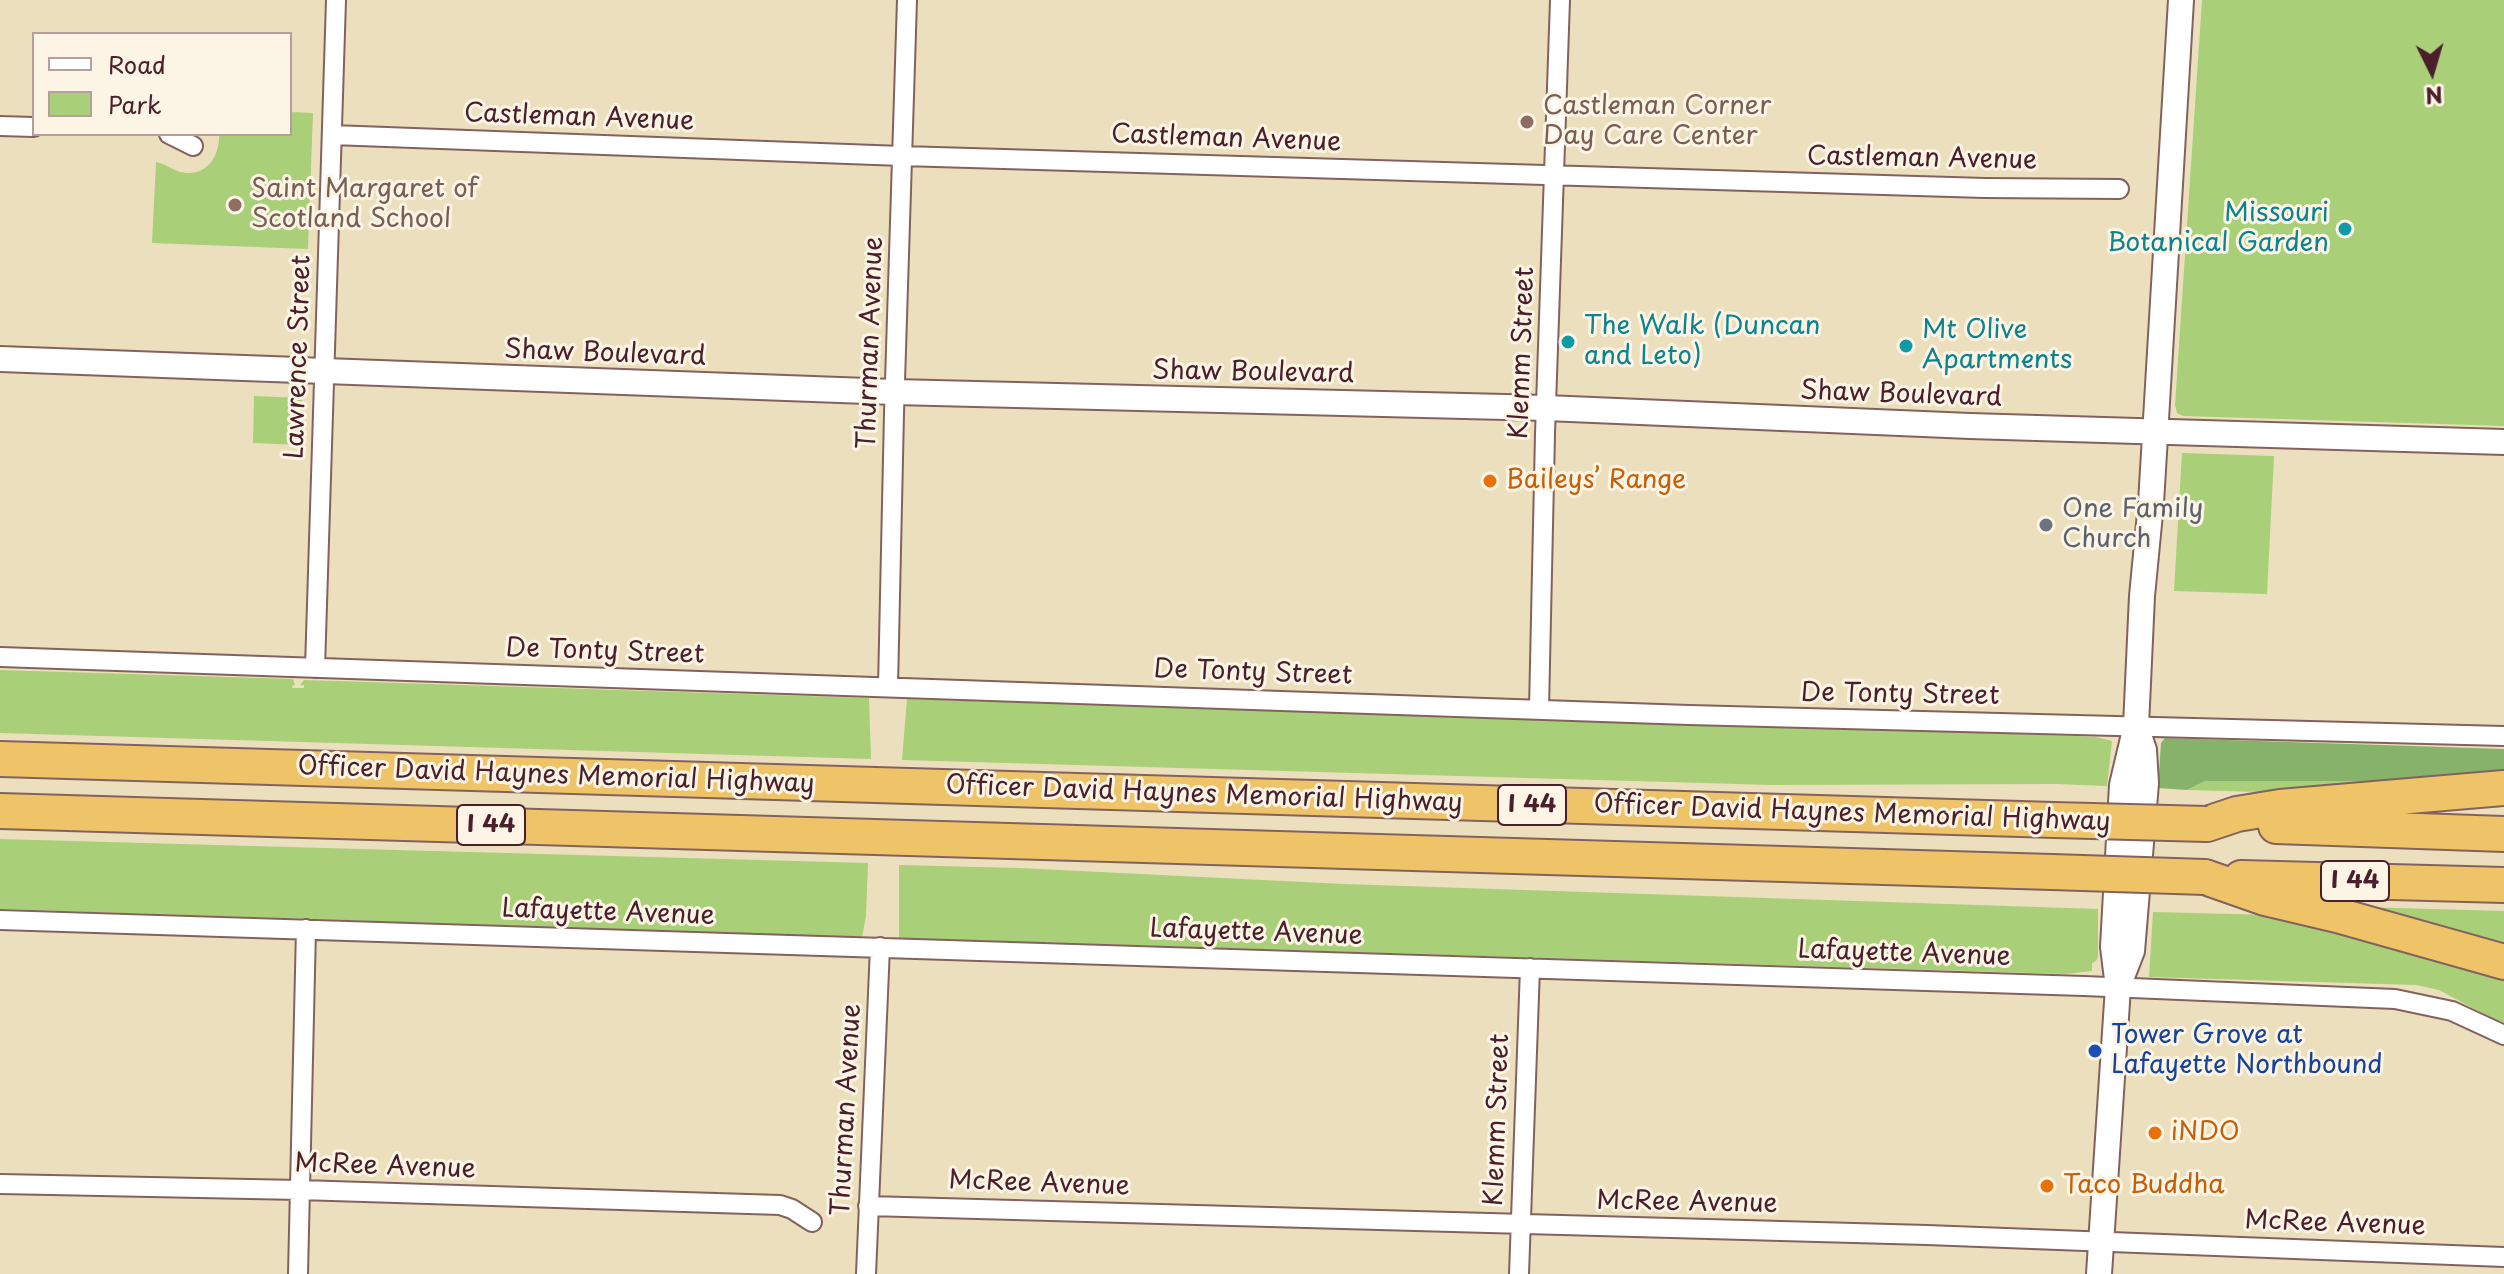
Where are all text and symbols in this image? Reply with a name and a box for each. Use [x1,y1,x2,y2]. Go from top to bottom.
legend [32,32,292,136]
north arrow [2392,32,2472,112]
text: Road [108,46,166,82]
text: N [2424,79,2444,114]
text: Park [108,86,162,122]
place label: Castleman Corner Day Care Center [1543,91,1771,152]
street label: Castleman Avenue [463,98,695,138]
marker: Castleman Corner Day Care Center [1518,113,1536,131]
street label: Castleman Avenue [1110,119,1342,159]
street label: Castleman Avenue [1807,141,2037,177]
place label: Saint Margaret of Scotland School [251,174,478,236]
marker: Saint Margaret of Scotland School [226,196,244,214]
place label: Missouri Botanical Garden [2107,198,2329,260]
marker: Missouri Botanical Garden [2336,220,2354,238]
street label: Thurman Avenue [852,236,890,450]
street label: Lawrence Street [280,254,318,460]
street label: Klemm Street [1504,266,1542,440]
place label: The Walk (Duncan and Leto) [1584,311,1820,372]
place label: Mt Olive Apartments [1922,315,2072,376]
marker: The Walk (Duncan and Leto) [1559,333,1577,351]
street label: Shaw Boulevard [503,335,707,373]
marker: Mt Olive Apartments [1897,337,1915,355]
street label: Shaw Boulevard [1152,356,1354,390]
street label: Shaw Boulevard [1799,376,2003,414]
place label: Baileys’ Range [1506,465,1686,497]
marker: Baileys’ Range [1481,472,1499,490]
place label: One Family Church [2062,494,2203,556]
marker: One Family Church [2037,516,2055,534]
street label: De Tonty Street [505,633,705,671]
street label: De Tonty Street [1153,654,1353,692]
street label: De Tonty Street [1800,678,2000,712]
street label: Officer David Haynes Memorial Highway [297,751,815,801]
street label: Officer David Haynes Memorial Highway [945,770,1463,820]
road number: I 44 [1498,785,1566,825]
street label: Officer David Haynes Memorial Highway [1593,789,2111,839]
road number: I 44 [457,805,525,845]
road number: I 44 [2321,861,2389,901]
street label: Lafayette Avenue [501,894,715,932]
street label: Lafayette Avenue [1149,914,1363,952]
street label: Lafayette Avenue [1797,935,2011,973]
street label: Thurman Avenue [826,1003,868,1217]
place label: Tower Grove at Lafayette Northbound [2111,1020,2383,1082]
street label: Klemm Street [1479,1033,1517,1207]
marker: Tower Grove at Lafayette Northbound [2086,1042,2104,1060]
place label: iNDO [2171,1117,2240,1149]
marker: iNDO [2146,1124,2164,1142]
street label: McRee Avenue [294,1148,476,1186]
street label: McRee Avenue [948,1165,1130,1203]
place label: Taco Buddha [2063,1170,2225,1202]
marker: Taco Buddha [2038,1177,2056,1195]
street label: McRee Avenue [1596,1186,1778,1220]
street label: McRee Avenue [2244,1205,2426,1243]

